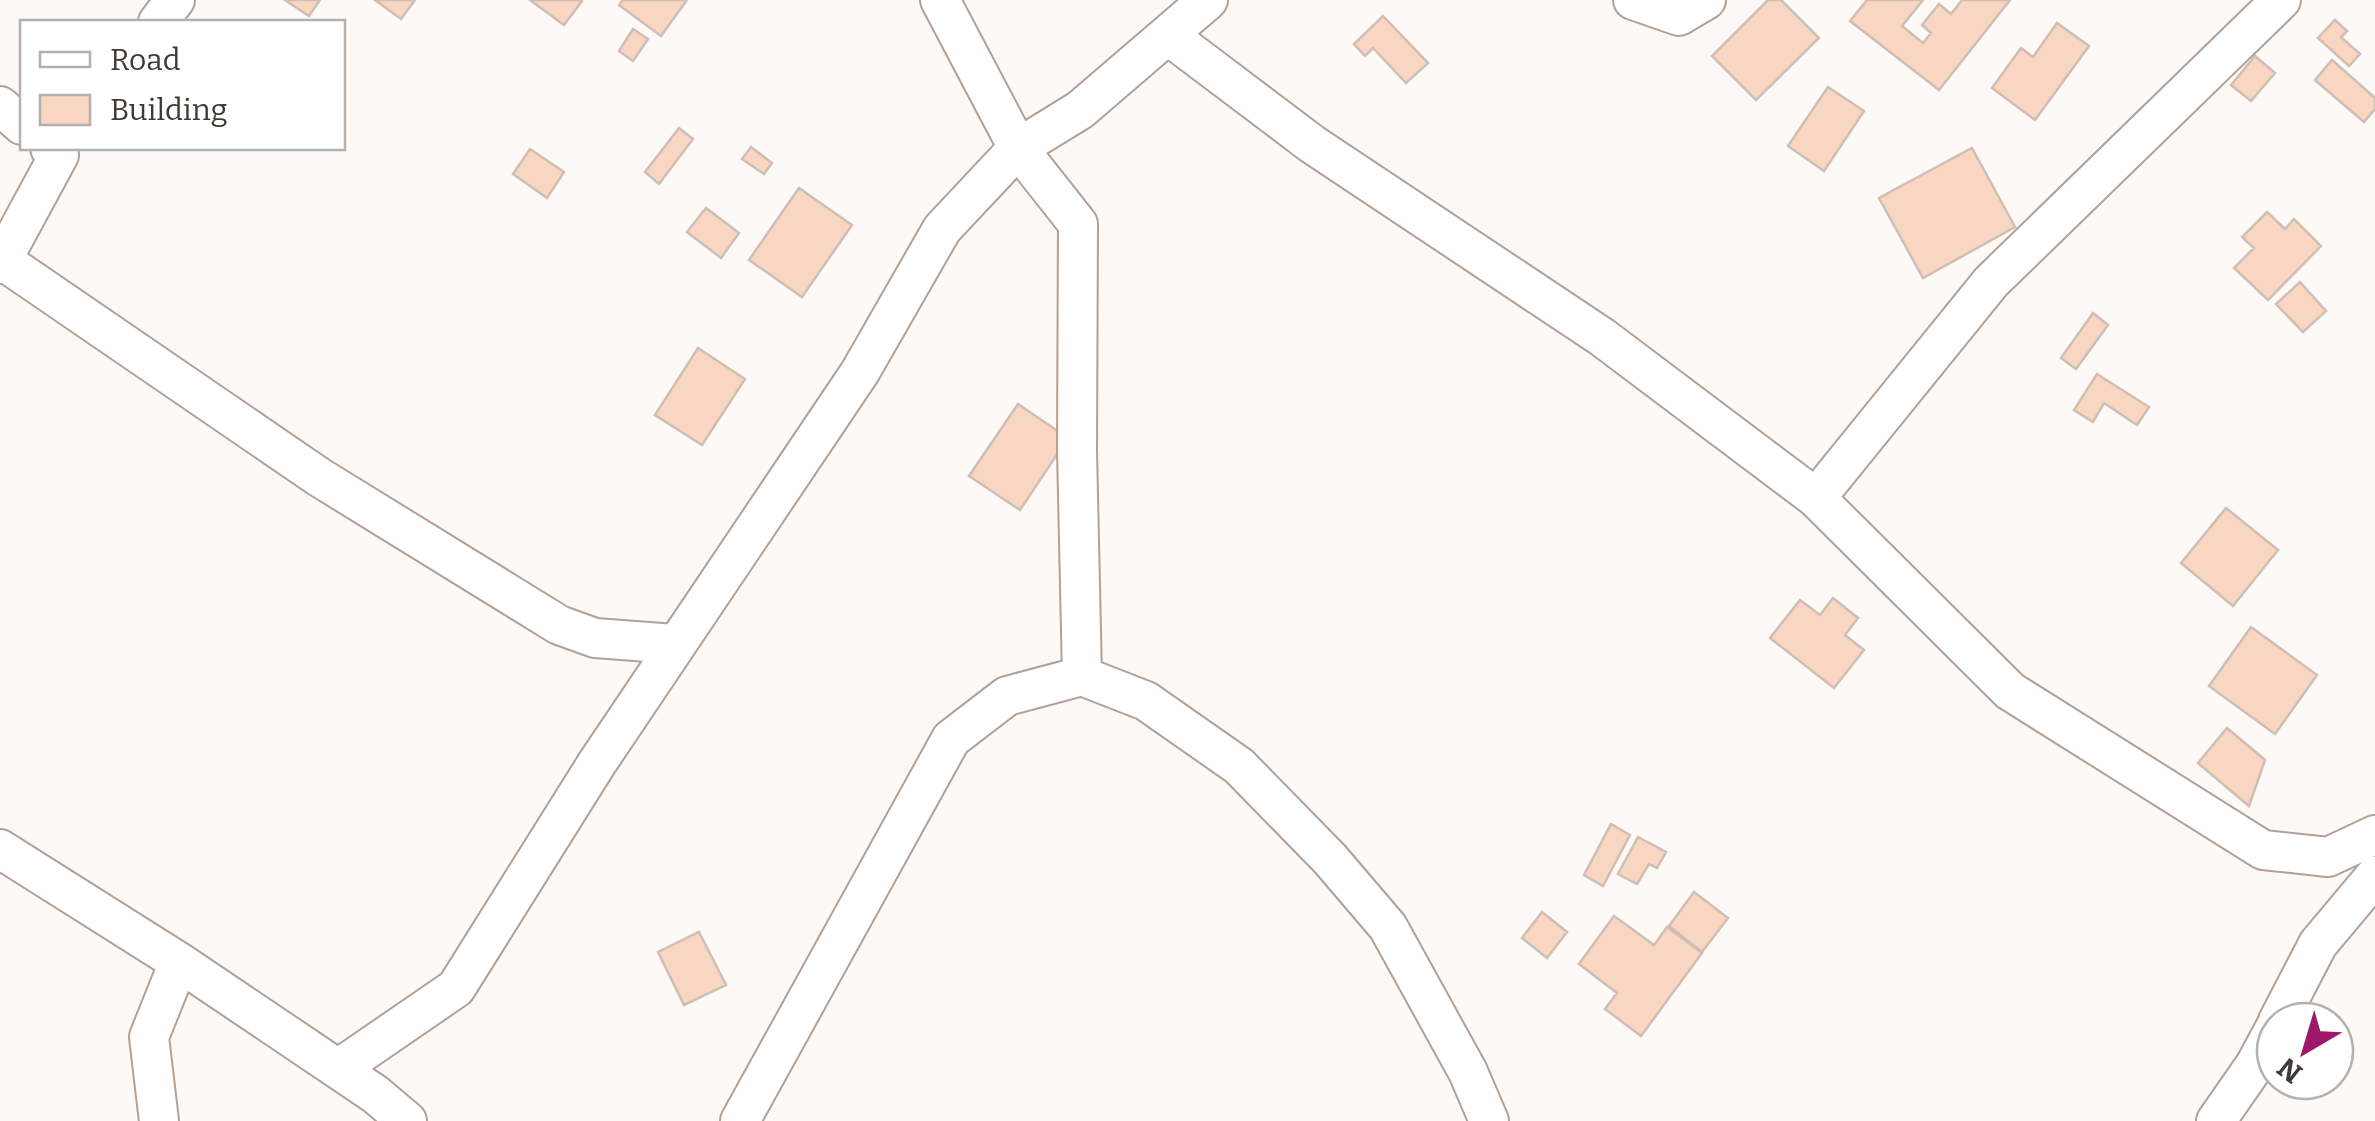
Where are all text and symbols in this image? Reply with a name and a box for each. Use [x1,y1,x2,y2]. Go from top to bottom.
legend [20,20,345,150]
text: Road [110,42,181,78]
text: Building [110,92,228,128]
north arrow [2255,1001,2355,1101]
text: N [2271,1051,2309,1090]

